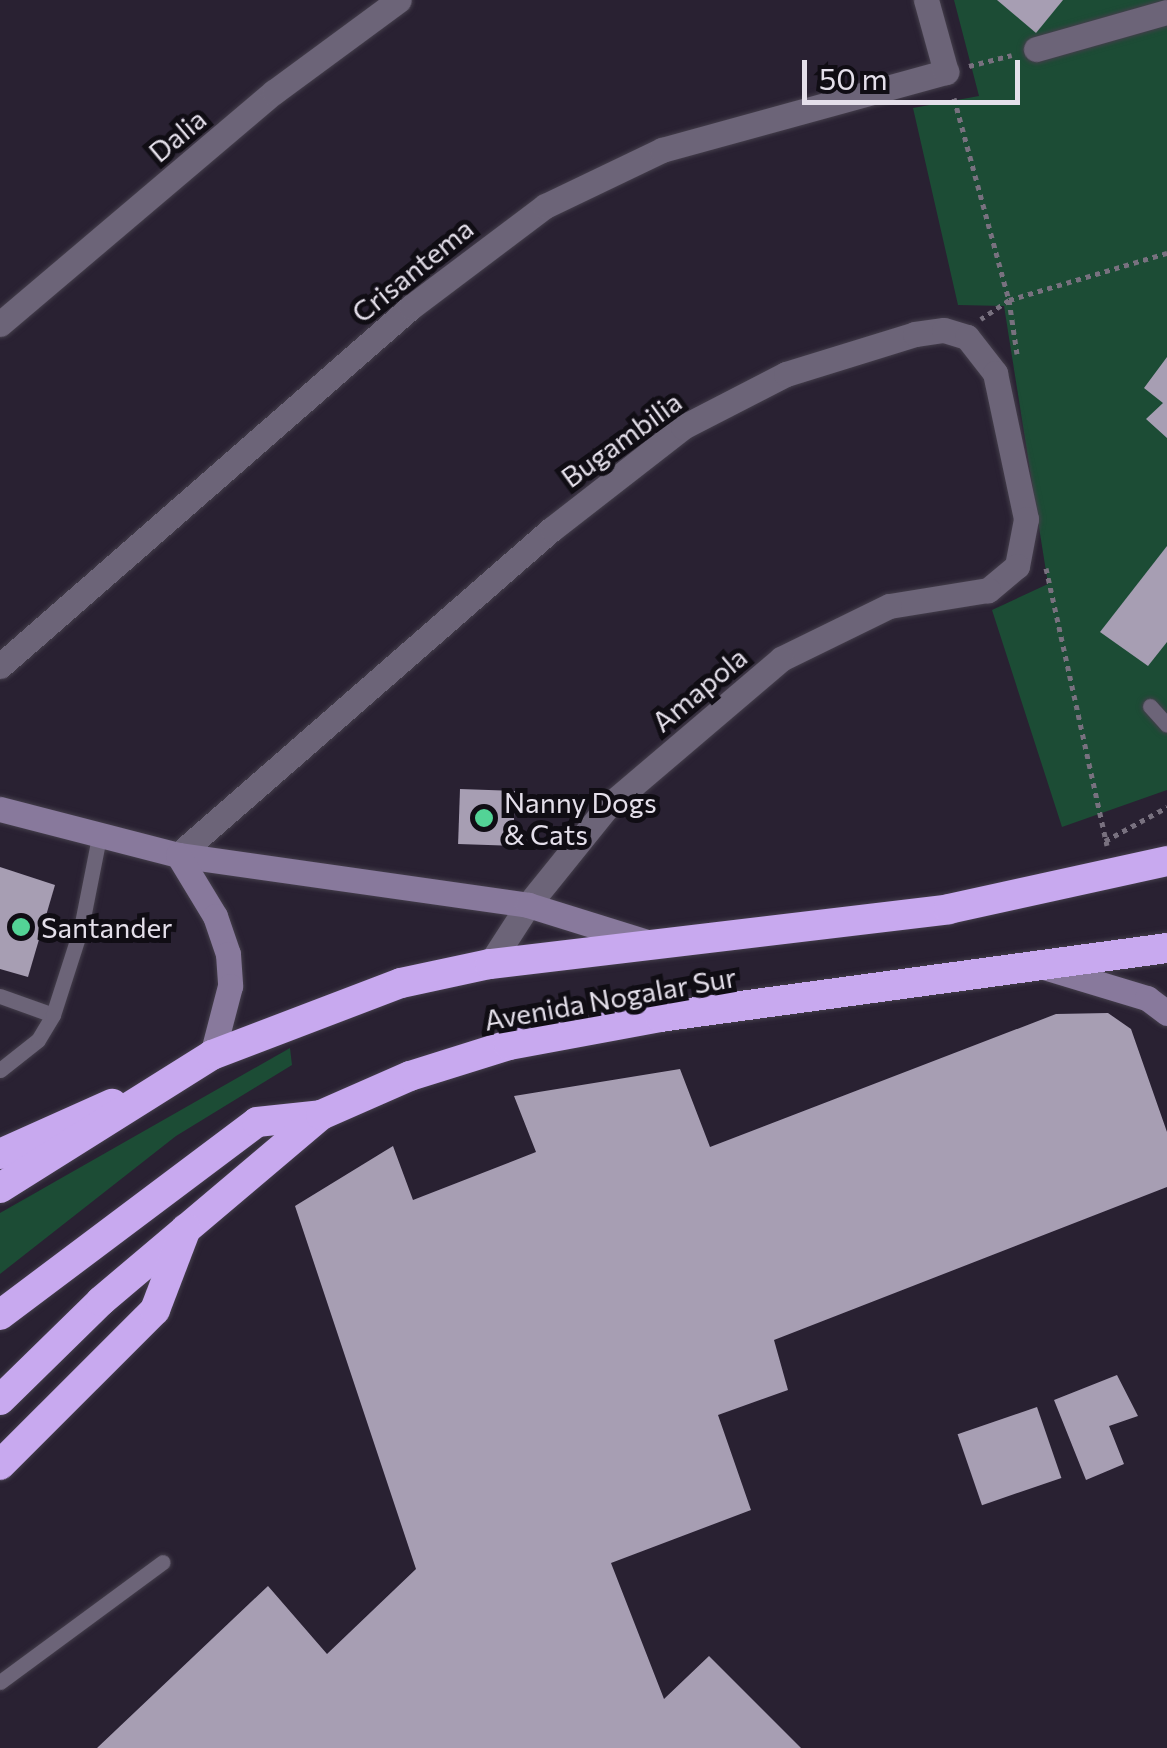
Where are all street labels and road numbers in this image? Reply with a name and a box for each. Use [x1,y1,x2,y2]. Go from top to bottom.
street label: Dalia [142,101,212,169]
street label: Crisantema [345,211,479,329]
street label: Bugambilia [554,384,688,494]
street label: Amapola [645,640,753,738]
street label: Avenida Nogalar Sur [481,959,739,1037]

